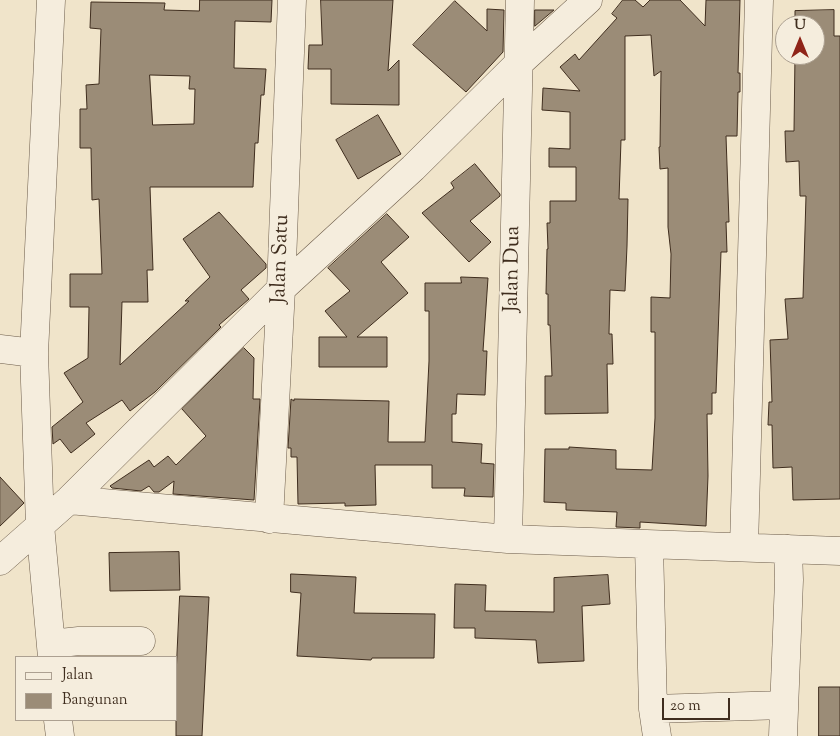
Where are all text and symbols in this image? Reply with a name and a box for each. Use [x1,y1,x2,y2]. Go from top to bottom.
north arrow [775,15,825,65]
text: U [794,16,806,36]
street label: Jalan Satu [268,214,296,304]
street label: Jalan Dua [501,225,527,313]
legend [15,656,178,721]
text: Jalan [62,665,93,686]
scale bar [665,688,732,720]
text: Bangunan [62,690,128,711]
text: 20 m [670,696,701,717]

